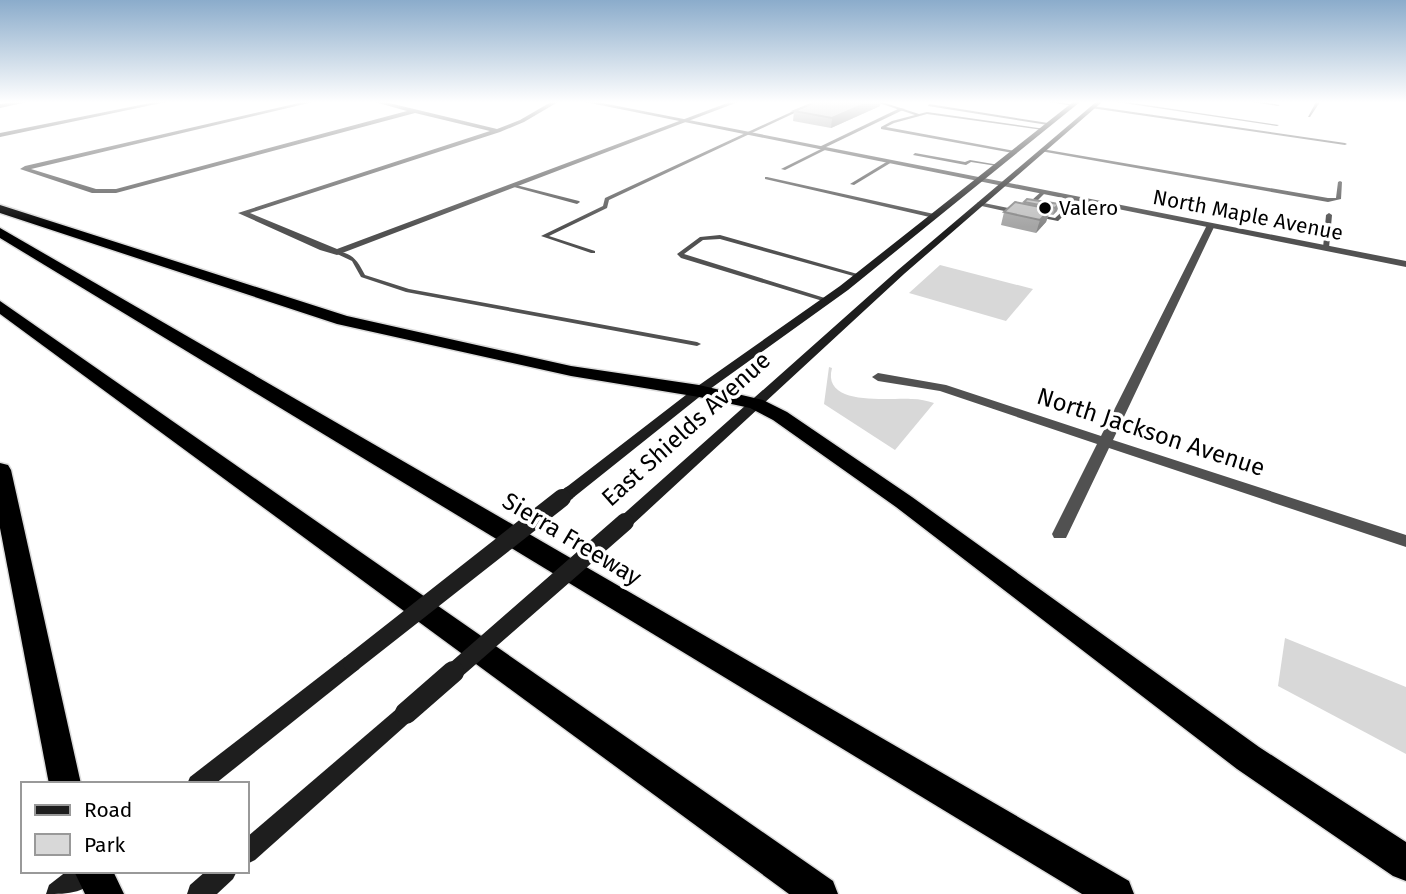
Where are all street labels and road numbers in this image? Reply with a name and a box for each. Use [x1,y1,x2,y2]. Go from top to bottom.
street label: North Maple Avenue [1151,184,1345,246]
street label: East Shields Avenue [596,346,776,512]
street label: North Jackson Avenue [1033,382,1269,482]
street label: Sierra Freeway [497,487,647,592]

